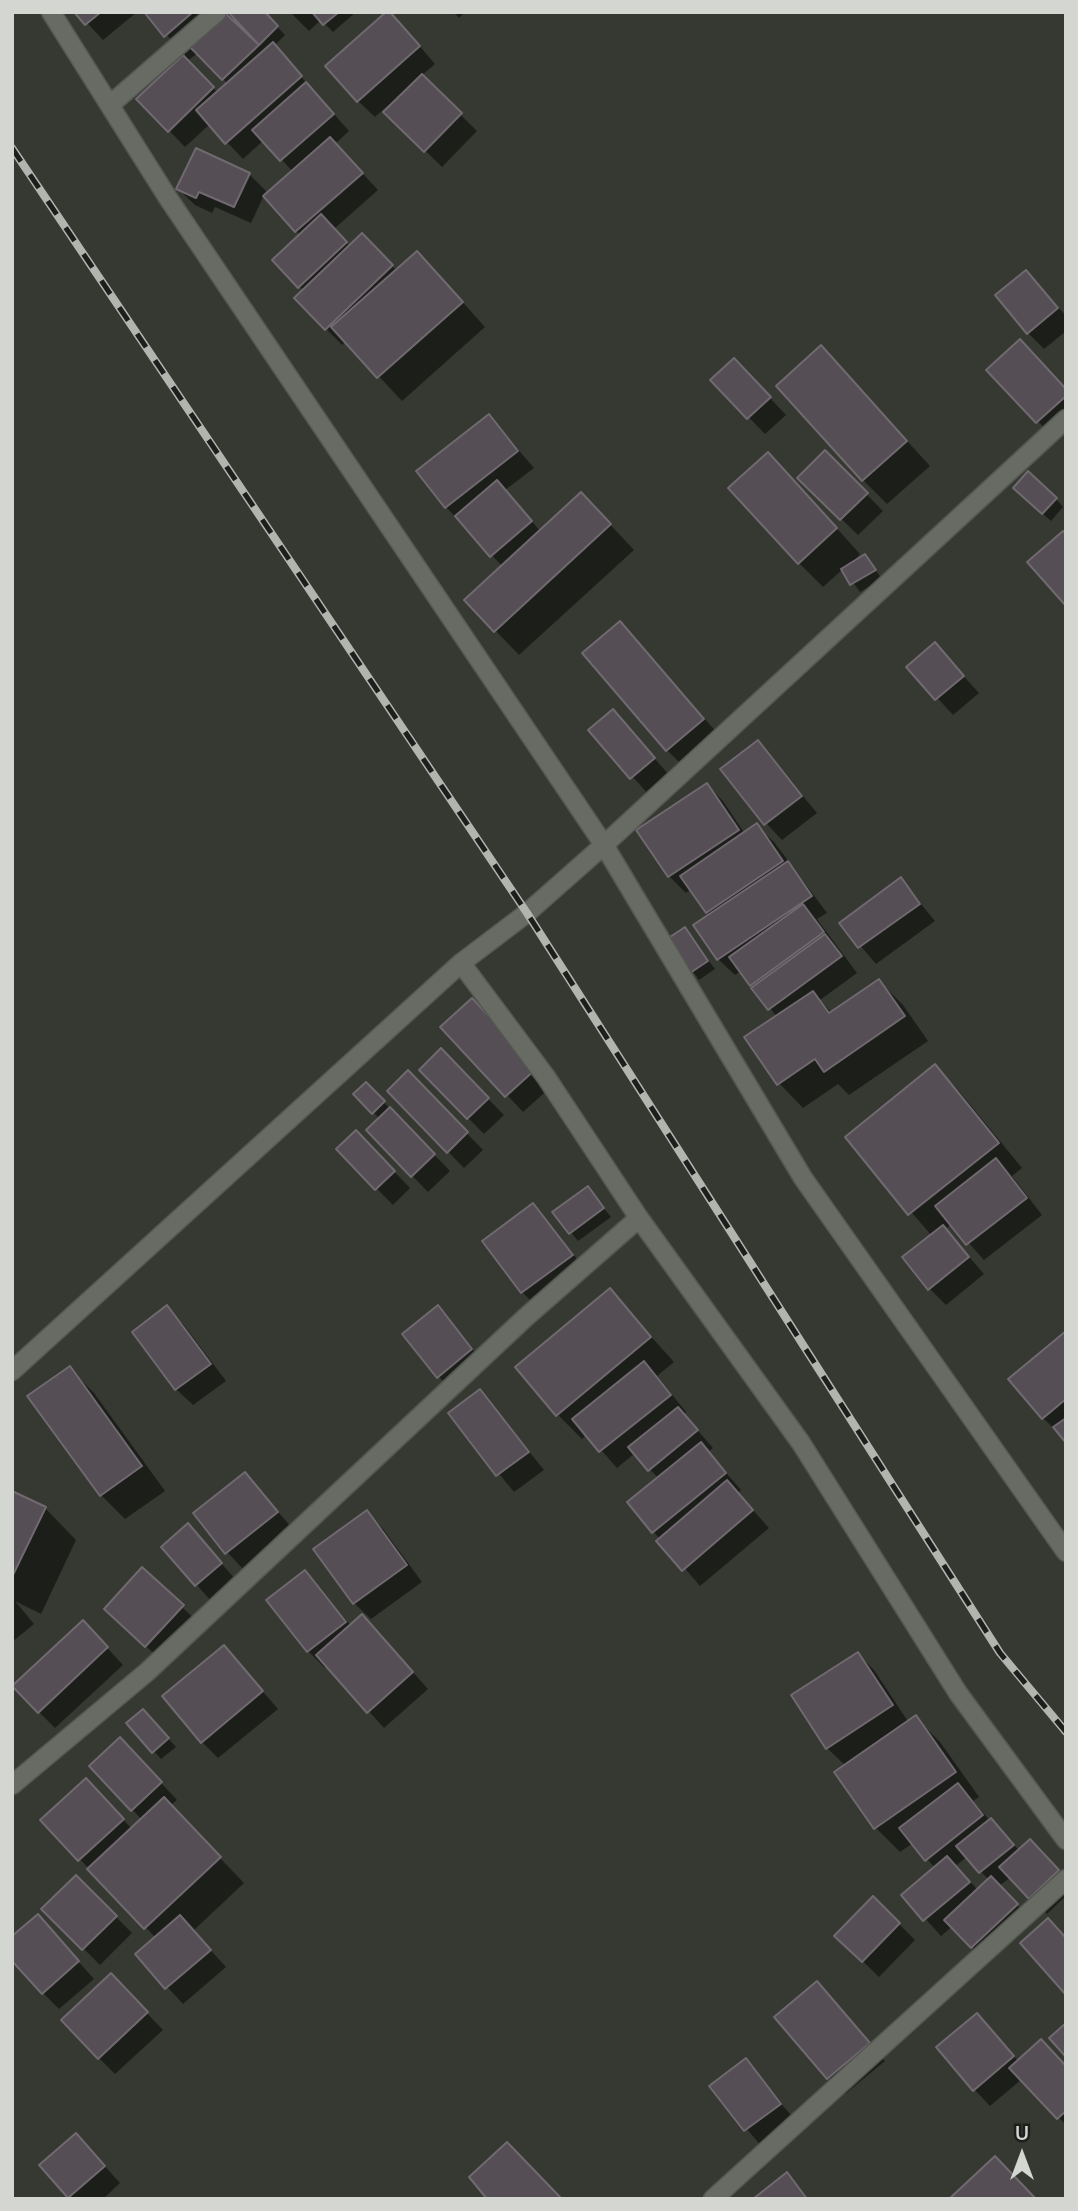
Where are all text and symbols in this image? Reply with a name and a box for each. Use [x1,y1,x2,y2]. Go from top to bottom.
north arrow [987,2120,1057,2190]
text: U [1015,2121,1029,2147]

